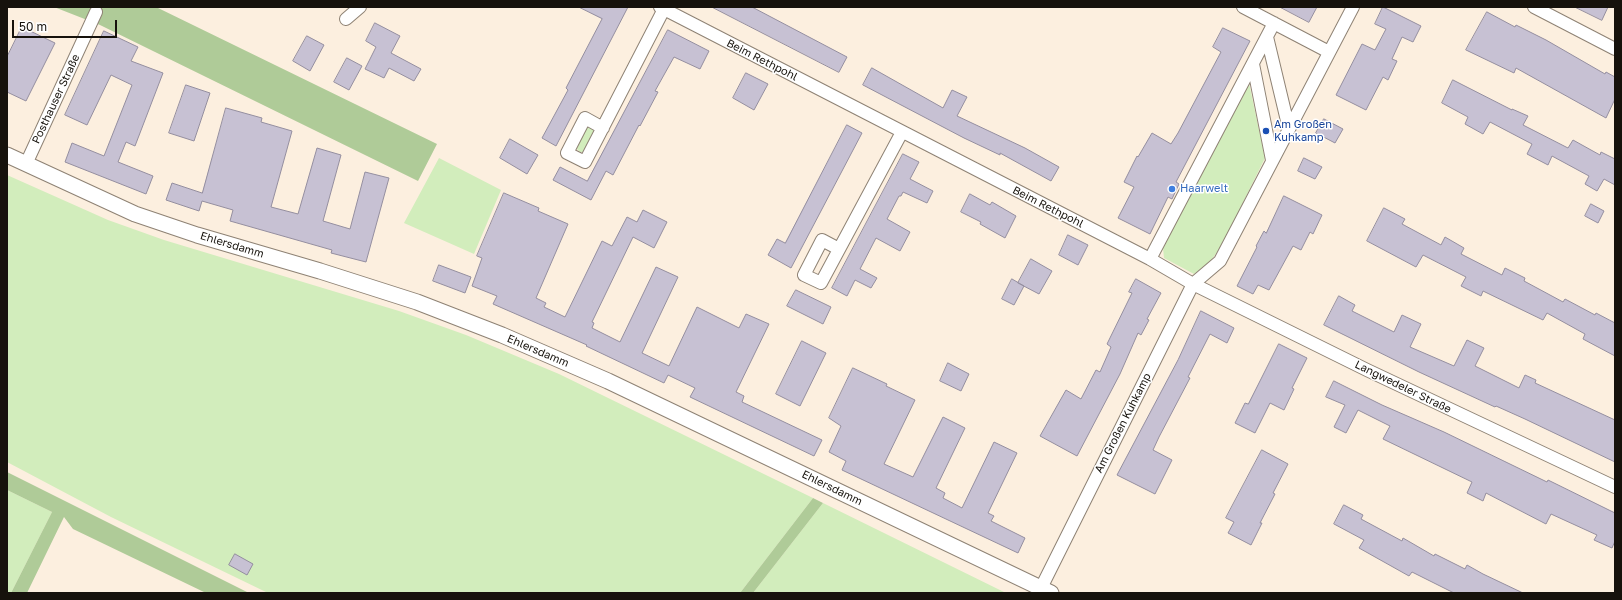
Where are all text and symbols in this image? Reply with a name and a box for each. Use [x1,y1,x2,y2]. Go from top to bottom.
scale bar [14,12,119,38]
text: 50 m [19,19,47,34]
street label: Beim Rethpohl [724,36,800,84]
street label: Posthauser Straße [29,52,83,146]
place label: Am Großen Kuhkamp [1274,118,1332,144]
marker: Am Großen Kuhkamp [1261,126,1271,136]
place label: Haarwelt [1180,182,1228,196]
street label: Beim Rethpohl [1010,183,1086,231]
marker: Haarwelt [1167,184,1177,194]
street label: Ehlersdamm [199,229,265,261]
street label: Ehlersdamm [505,332,571,370]
street label: Langwedeler Straße [1353,358,1453,416]
street label: Am Großen Kuhkamp [1092,371,1154,475]
street label: Ehlersdamm [800,468,864,508]

